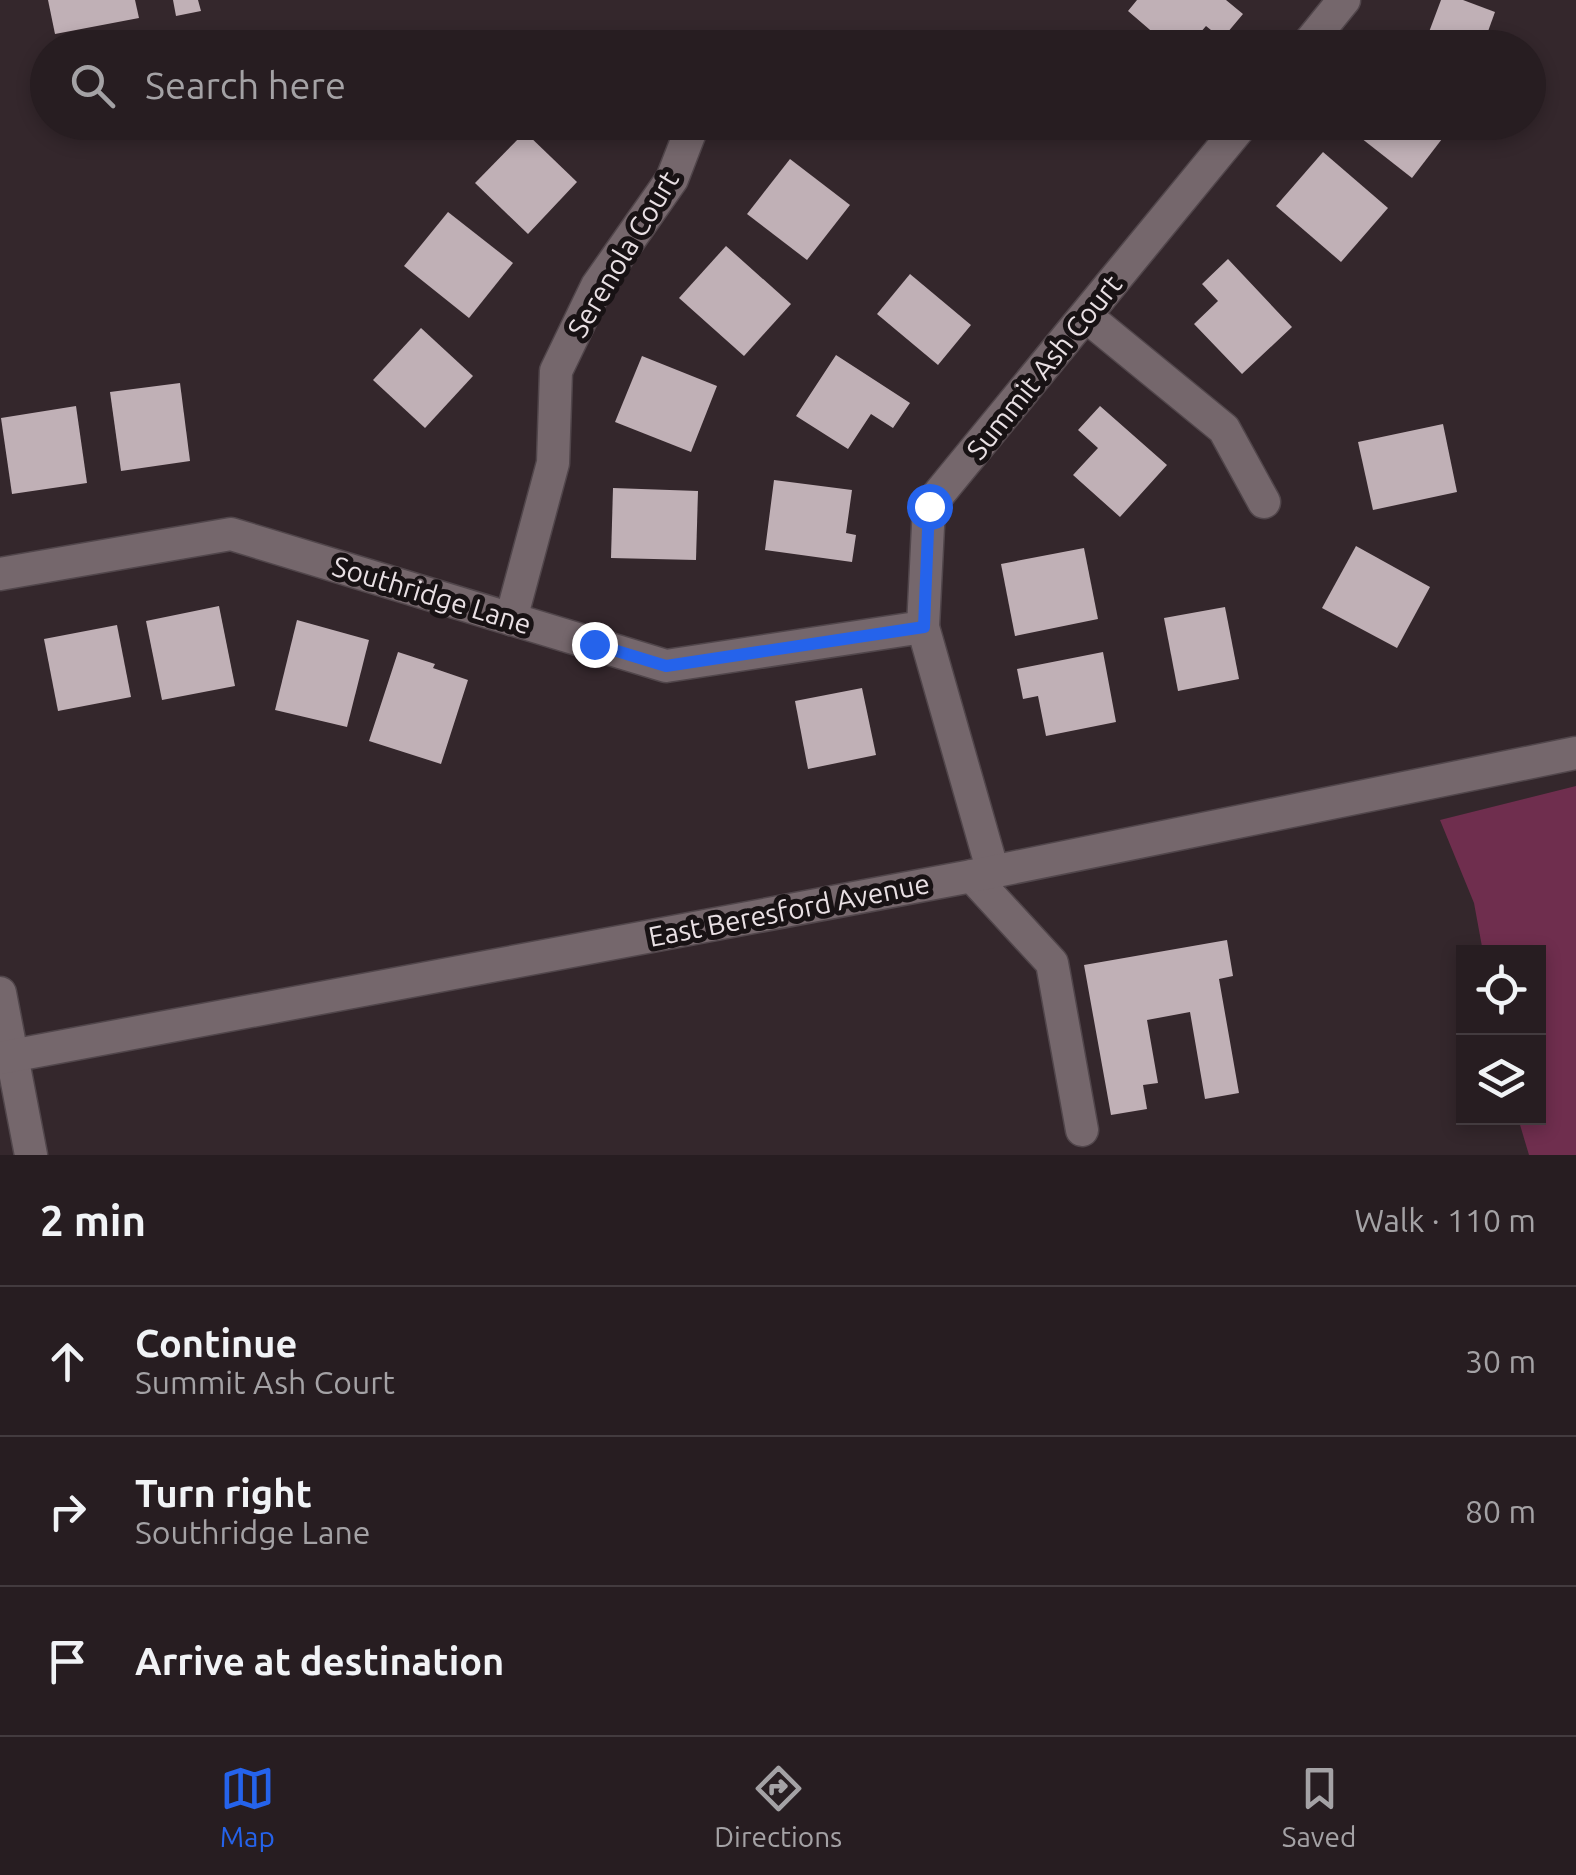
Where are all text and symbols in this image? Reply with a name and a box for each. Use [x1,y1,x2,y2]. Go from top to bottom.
search box [30,30,1546,140]
icon: search [65,58,120,113]
text: Search here [145,64,346,106]
street label: Serenola Court [561,165,684,342]
street label: Summit Ash Court [960,269,1127,465]
route start [907,484,953,530]
street label: Southridge Lane [329,550,535,639]
route end [572,622,618,668]
street label: East Beresford Avenue [646,867,932,952]
map controls [1456,945,1546,1125]
button: locate [1456,945,1546,1035]
button: layers [1456,1035,1546,1125]
text: 2 min [40,1197,146,1244]
text: Walk · 110 m [1354,1202,1536,1238]
text: Continue [135,1322,297,1364]
icon: ahead [40,1334,95,1389]
text: 30 m [1465,1343,1536,1379]
text: Summit Ash Court [135,1364,395,1400]
text: Turn right [135,1472,312,1514]
icon: right [40,1484,95,1539]
text: 80 m [1465,1493,1536,1529]
text: Southridge Lane [135,1514,370,1550]
icon: arrive [40,1634,95,1689]
text: Arrive at destination [135,1640,504,1682]
tab: Map [220,1761,275,1852]
tab: Directions [714,1761,842,1852]
tab: Saved [1282,1761,1356,1852]

